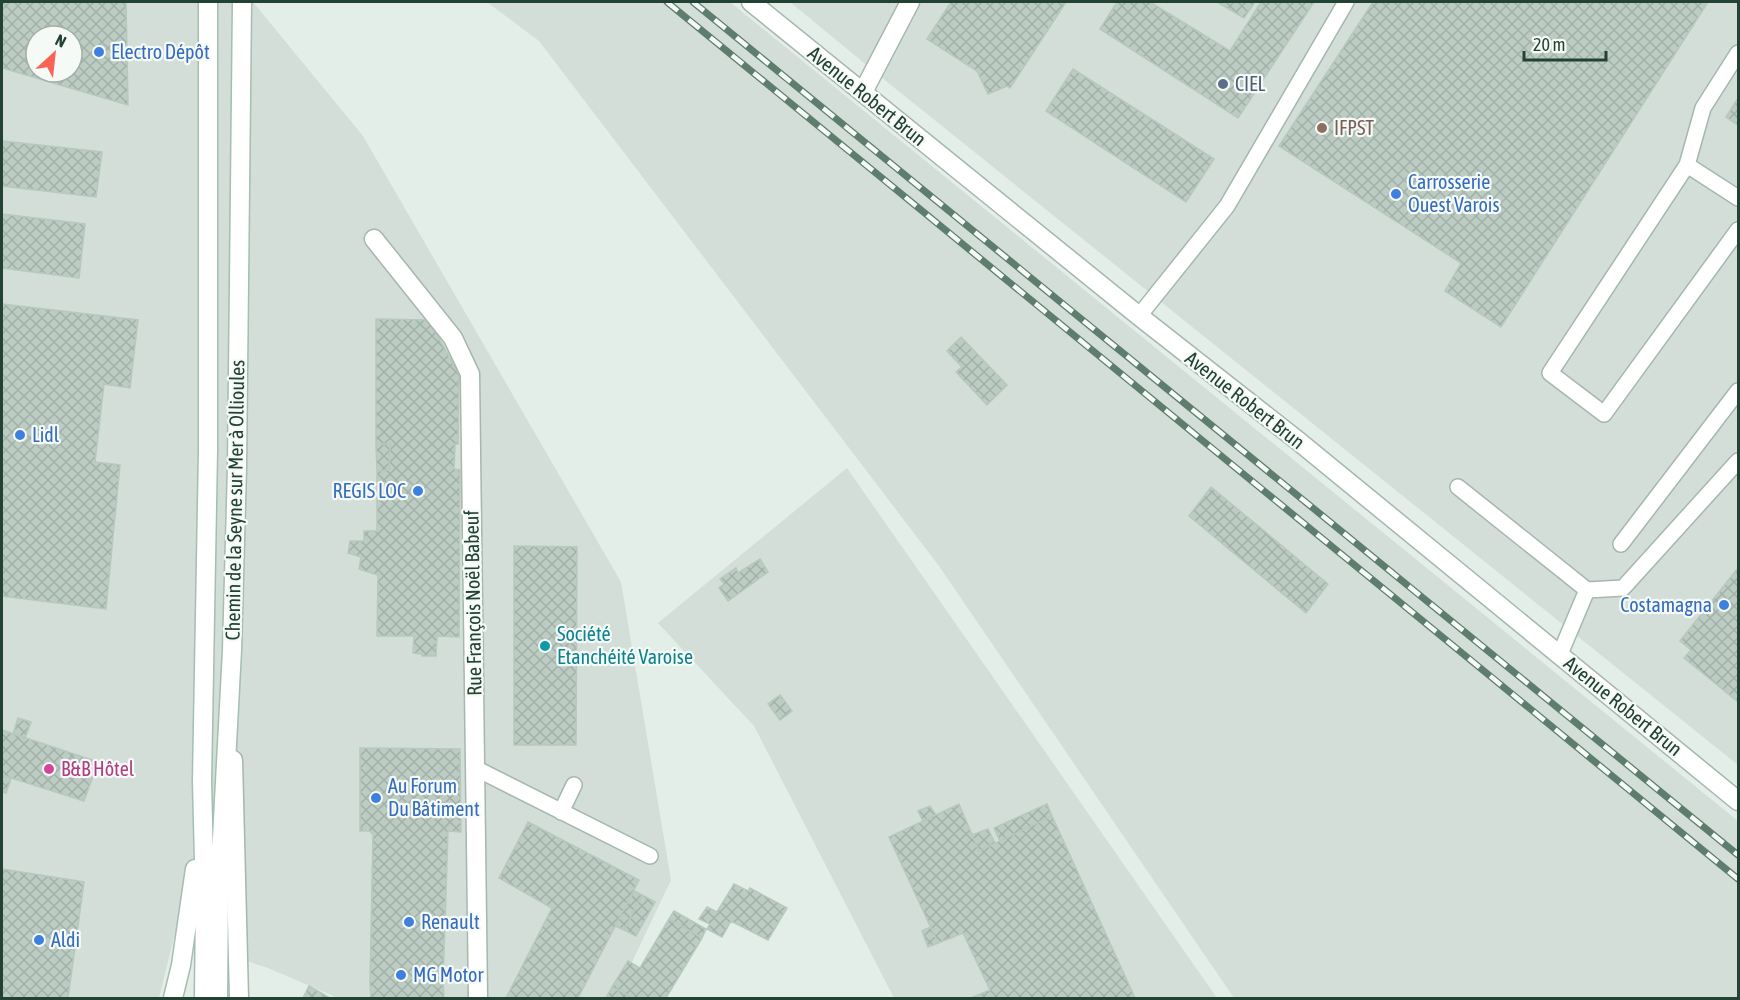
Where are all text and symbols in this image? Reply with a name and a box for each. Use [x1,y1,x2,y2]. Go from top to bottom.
north arrow [24,24,84,84]
scale bar [1524,24,1606,62]
text: N [53,30,69,51]
text: 20 m [1533,34,1565,55]
place label: Electro Dépôt [111,40,210,63]
street label: Avenue Robert Brun [804,41,931,150]
marker: Electro Dépôt [92,45,106,59]
place label: CIEL [1235,72,1266,95]
marker: CIEL [1216,77,1230,91]
place label: IFPST [1334,116,1374,139]
marker: IFPST [1315,121,1329,135]
place label: Carrosserie Ouest Varois [1408,170,1499,216]
marker: Carrosserie Ouest Varois [1389,187,1403,201]
street label: Avenue Robert Brun [1181,346,1310,453]
street label: Chemin de la Seyne sur Mer à Ollioules [221,360,248,640]
place label: Lidl [32,423,60,446]
marker: Lidl [13,428,27,442]
place label: REGIS LOC [333,479,406,502]
marker: REGIS LOC [411,484,425,498]
street label: Rue François Noël Babeuf [459,510,486,696]
place label: Costamagna [1620,593,1712,616]
marker: Costamagna [1717,598,1731,612]
place label: Société Etanchéité Varoise [557,622,693,668]
marker: Société Etanchéité Varoise [538,639,552,653]
street label: Avenue Robert Brun [1560,651,1687,760]
place label: B&B Hôtel [61,757,135,780]
marker: B&B Hôtel [42,762,56,776]
place label: Au Forum Du Bâtiment [388,774,480,820]
marker: Au Forum Du Bâtiment [369,791,383,805]
place label: Renault [421,910,480,933]
marker: Renault [402,915,416,929]
place label: Aldi [51,928,80,951]
marker: Aldi [32,933,46,947]
place label: MG Motor [413,963,484,986]
marker: MG Motor [394,968,408,982]

